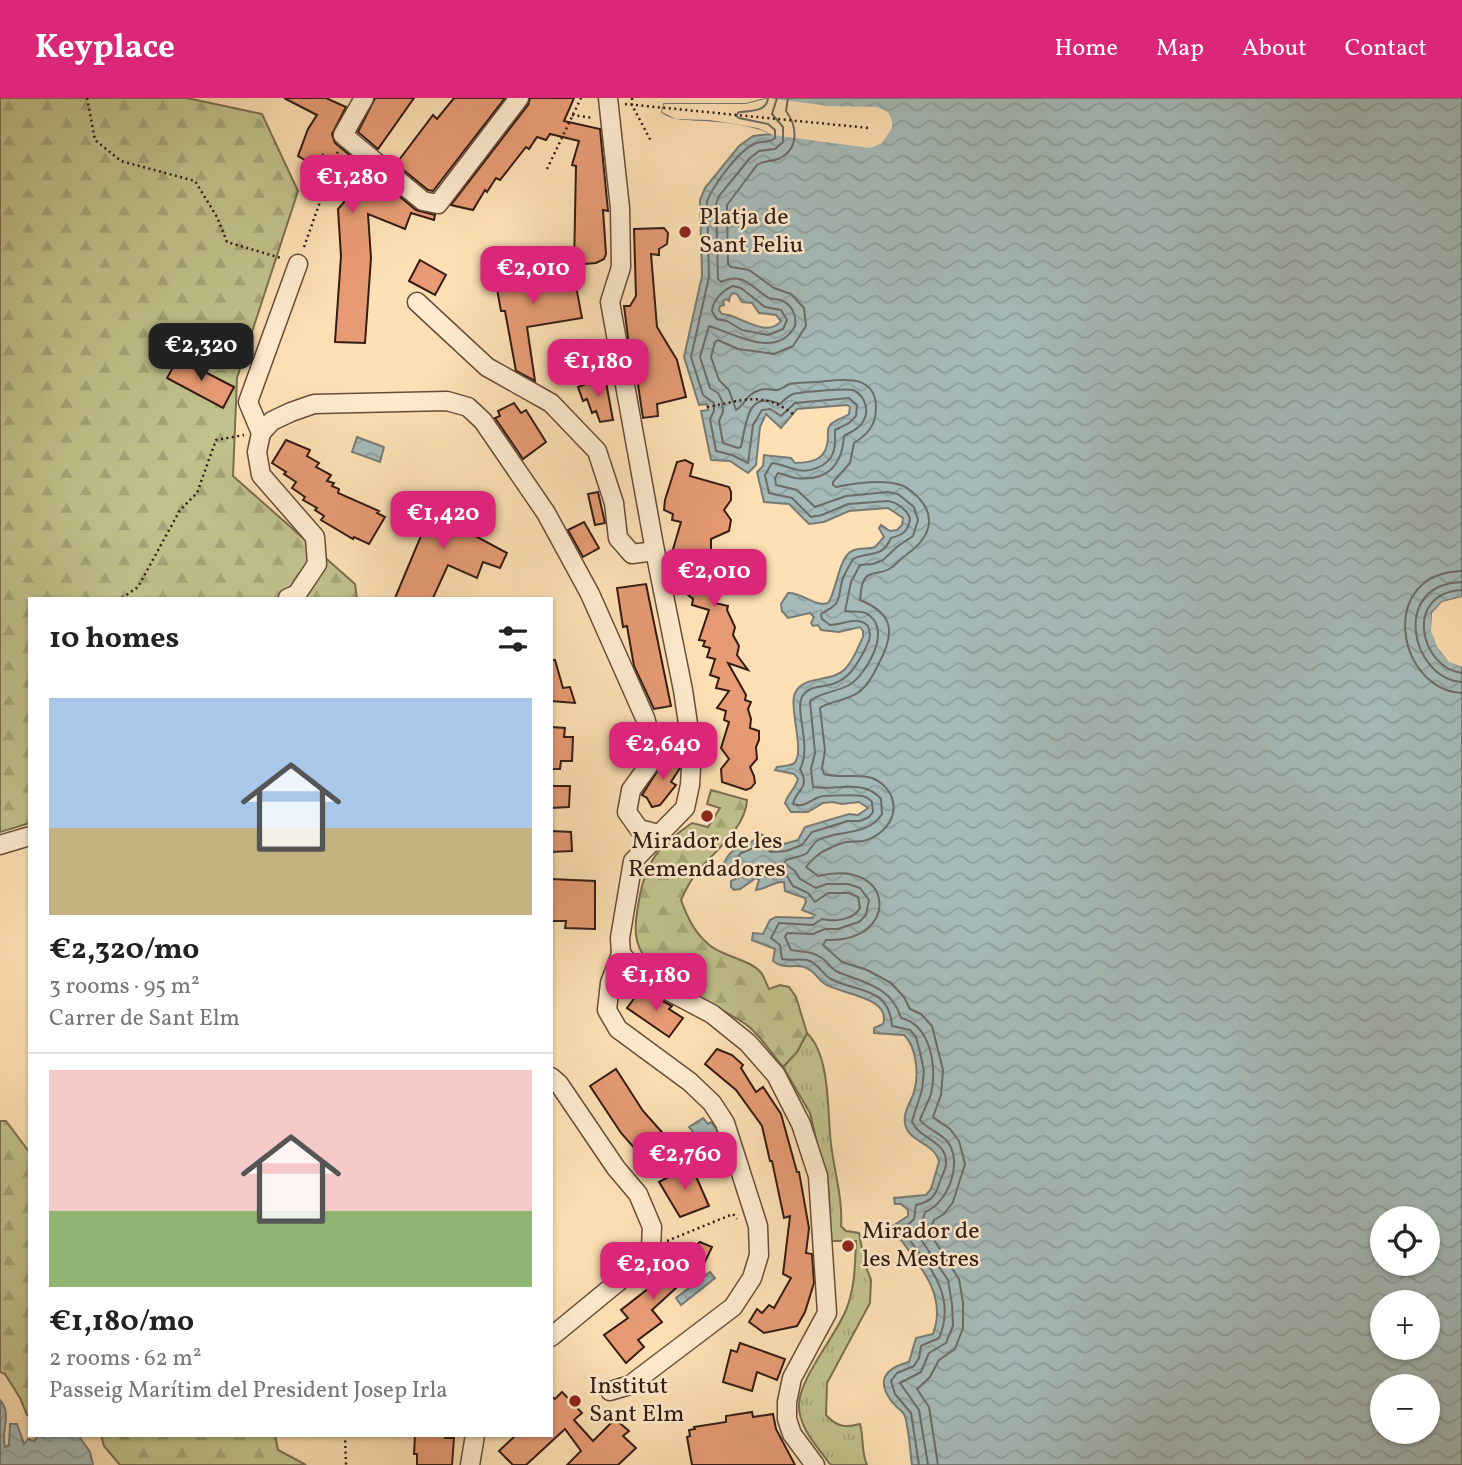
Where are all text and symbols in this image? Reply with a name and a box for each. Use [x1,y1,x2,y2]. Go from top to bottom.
text: Keyplace [35,26,175,72]
text: Home [1054,32,1118,66]
text: Map [1156,32,1204,66]
text: About [1242,32,1307,66]
text: Contact [1345,32,1427,66]
pin: €1,280 [295,156,409,215]
text: €1,280 [316,162,388,194]
place label: Platja de Sant Feliu [699,201,803,263]
marker: Platja de Sant Feliu [677,224,693,240]
pin: €2,010 [476,246,590,306]
text: €2,010 [496,253,570,285]
pin: €2,320 [144,324,258,383]
text: €2,320 [165,330,237,362]
pin: €1,180 [541,340,655,399]
text: €1,180 [564,346,632,378]
pin: €1,420 [386,491,500,551]
text: €1,420 [407,498,479,530]
pin: €2,010 [657,550,771,609]
text: €2,010 [677,556,751,588]
text: 10 homes [49,618,179,660]
icon: filters [494,620,532,658]
pin: €2,640 [606,722,720,782]
text: €2,640 [625,729,701,761]
icon: home [228,744,354,870]
marker: Mirador de les Remendadores [699,808,715,824]
place label: Mirador de les Remendadores [628,825,786,887]
text: €2,320/mo [49,929,199,971]
pin: €1,180 [599,954,713,1013]
text: €1,180 [622,960,690,992]
text: 3 rooms · 95 m² [49,971,200,1003]
text: Carrer de Sant Elm [49,1003,240,1035]
icon: home [228,1116,354,1242]
pin: €2,760 [628,1132,742,1192]
text: €2,760 [649,1139,721,1171]
map controls [1370,1206,1440,1444]
button: locate [1370,1206,1440,1276]
place label: Mirador de les Mestres [862,1215,980,1277]
marker: Mirador de les Mestres [840,1238,856,1254]
pin: €2,100 [596,1242,710,1302]
text: €2,100 [616,1249,690,1281]
button: + [1370,1290,1440,1360]
text: €1,180/mo [49,1301,194,1343]
text: 2 rooms · 62 m² [49,1343,201,1375]
place label: Institut Sant Elm [589,1370,685,1432]
button: − [1370,1374,1440,1444]
text: Passeig Marítim del President Josep Irla [49,1375,448,1407]
marker: Institut Sant Elm [567,1393,583,1409]

